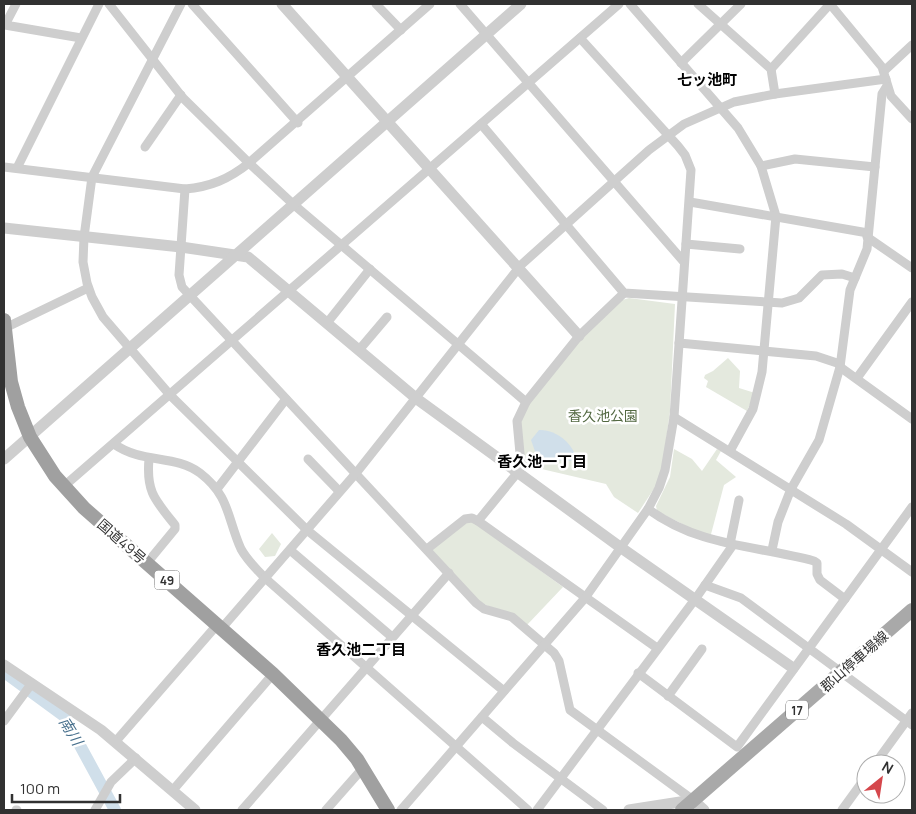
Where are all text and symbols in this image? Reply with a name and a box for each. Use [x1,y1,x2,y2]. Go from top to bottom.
district label: 七ッ池町 [677,69,737,90]
park label: 香久池公園 [568,406,638,425]
district label: 香久池一丁目 [497,451,587,472]
street label: 国道49号 [94,515,150,567]
road number: 49 [154,570,180,590]
street label: 郡山停車場線 [816,626,892,696]
district label: 香久池二丁目 [316,639,406,660]
road number: 17 [786,700,808,720]
water label: 南川 [54,713,89,751]
north arrow [856,754,906,804]
text: N [879,757,897,778]
scale bar [12,772,120,804]
text: 100 m [20,778,60,799]

